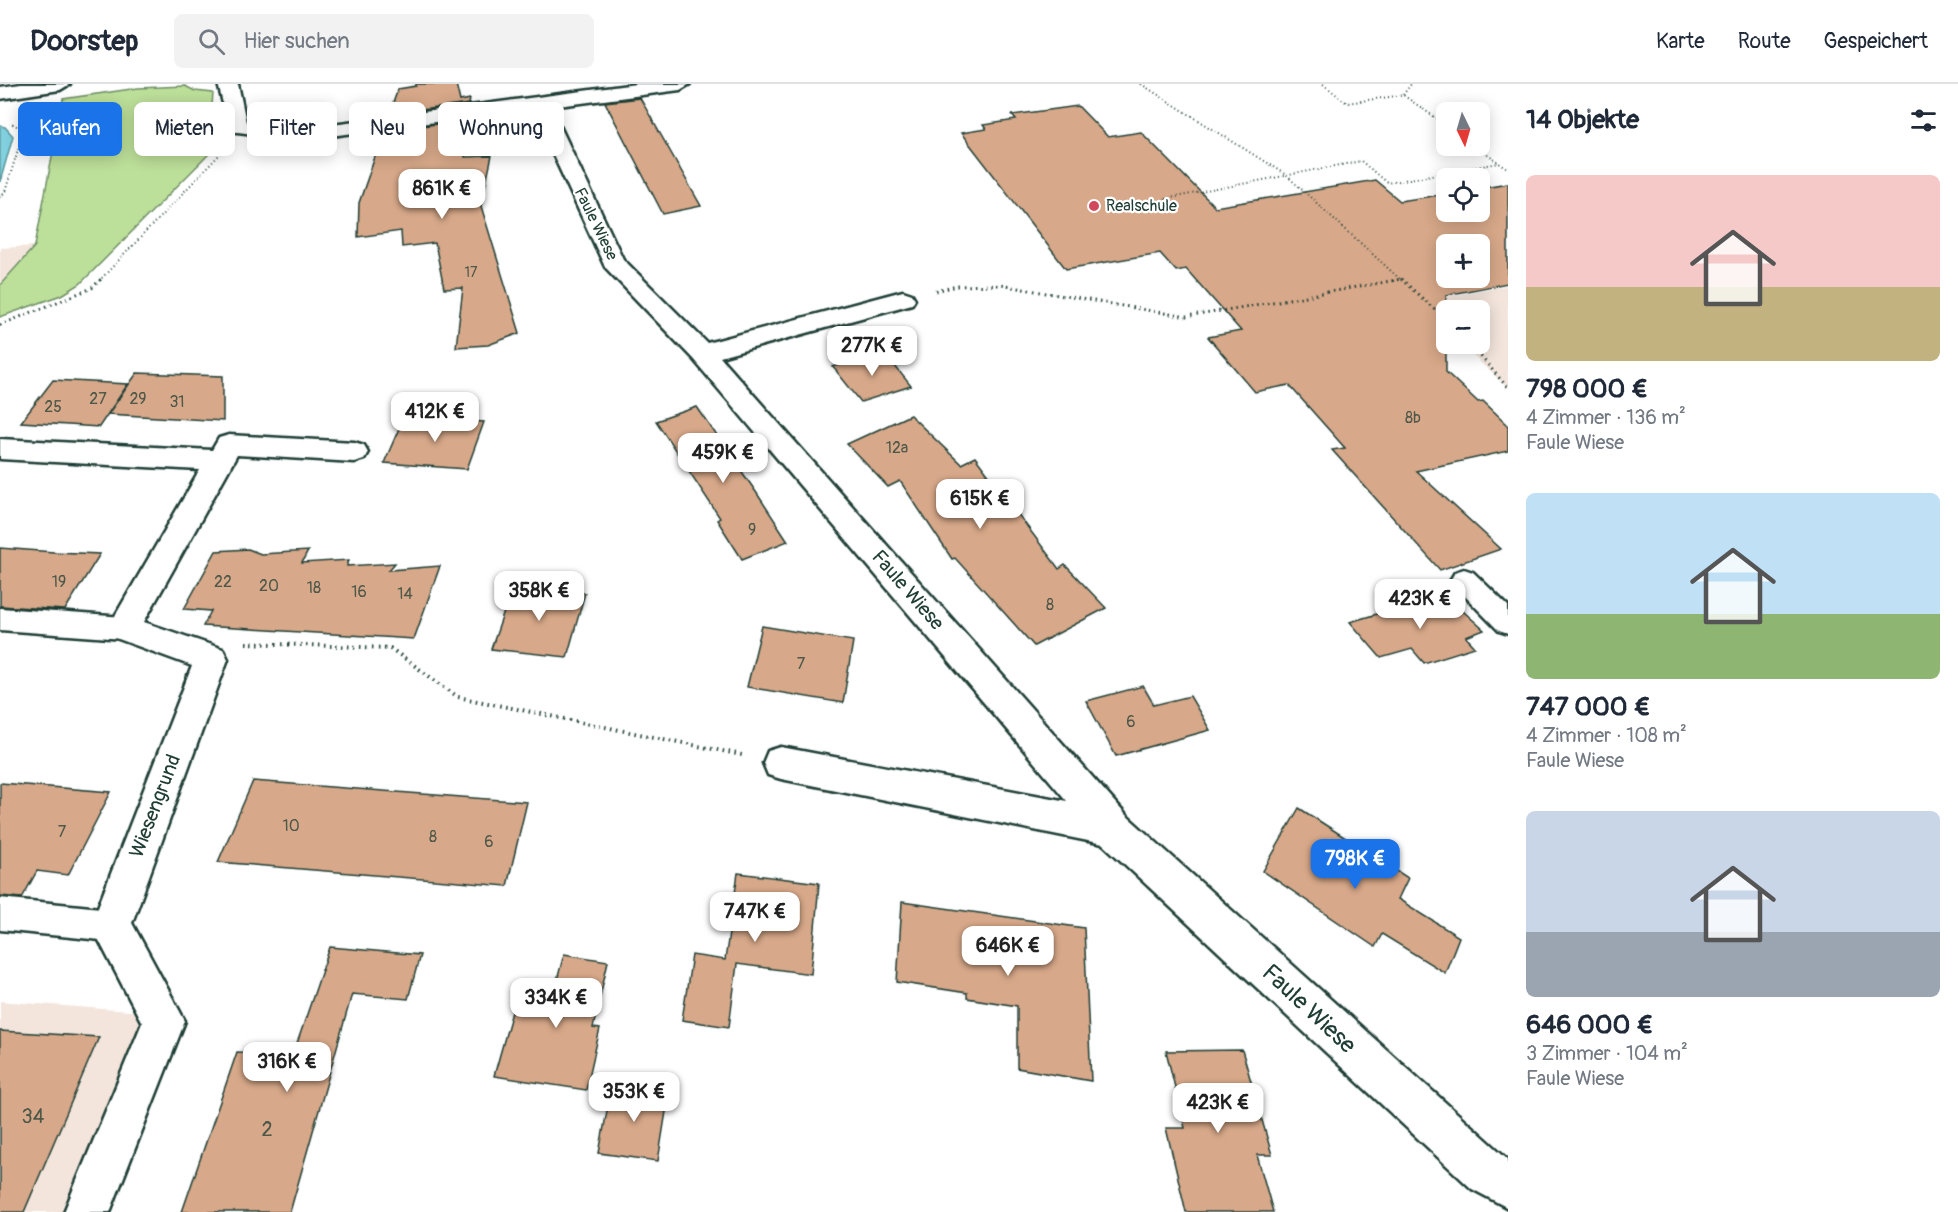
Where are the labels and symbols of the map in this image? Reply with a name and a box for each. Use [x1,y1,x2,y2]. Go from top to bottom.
north arrow [1436,102,1490,156]
pin: 861K € [393,169,491,220]
street label: Faule Wiese [570,184,622,264]
place label: Realschule [1106,196,1177,216]
marker: Realschule [1087,199,1101,213]
house number: 17 [465,264,478,281]
pin: 277K € [823,326,921,377]
house number: 27 [89,389,107,409]
house number: 29 [129,389,147,409]
house number: 31 [169,392,185,412]
pin: 412K € [386,392,484,443]
house number: 25 [44,397,62,417]
house number: 8b [1405,408,1421,428]
pin: 459K € [674,433,772,484]
house number: 12a [886,438,908,458]
pin: 615K € [931,479,1029,530]
house number: 9 [748,520,756,540]
street label: Faule Wiese [866,545,950,635]
pin: 358K € [490,571,588,622]
house number: 19 [52,572,66,592]
house number: 22 [214,572,232,592]
house number: 20 [259,576,279,596]
house number: 18 [307,578,321,598]
pin: 423K € [1371,579,1469,630]
house number: 16 [351,582,367,602]
house number: 14 [397,584,413,604]
house number: 8 [1046,595,1054,615]
house number: 7 [797,654,806,674]
house number: 6 [1126,712,1136,732]
street label: Wiesengrund [124,751,186,861]
house number: 10 [282,816,300,836]
house number: 7 [58,822,67,842]
house number: 8 [429,827,437,847]
house number: 6 [484,832,494,852]
pin: 798K € [1306,839,1404,890]
pin: 747K € [706,892,804,943]
pin: 646K € [959,926,1057,977]
street label: Faule Wiese [1256,958,1362,1060]
pin: 334K € [507,978,605,1029]
pin: 316K € [238,1042,336,1093]
pin: 353K € [585,1072,683,1123]
pin: 423K € [1169,1083,1267,1134]
house number: 34 [22,1104,45,1129]
house number: 2 [261,1117,273,1142]

